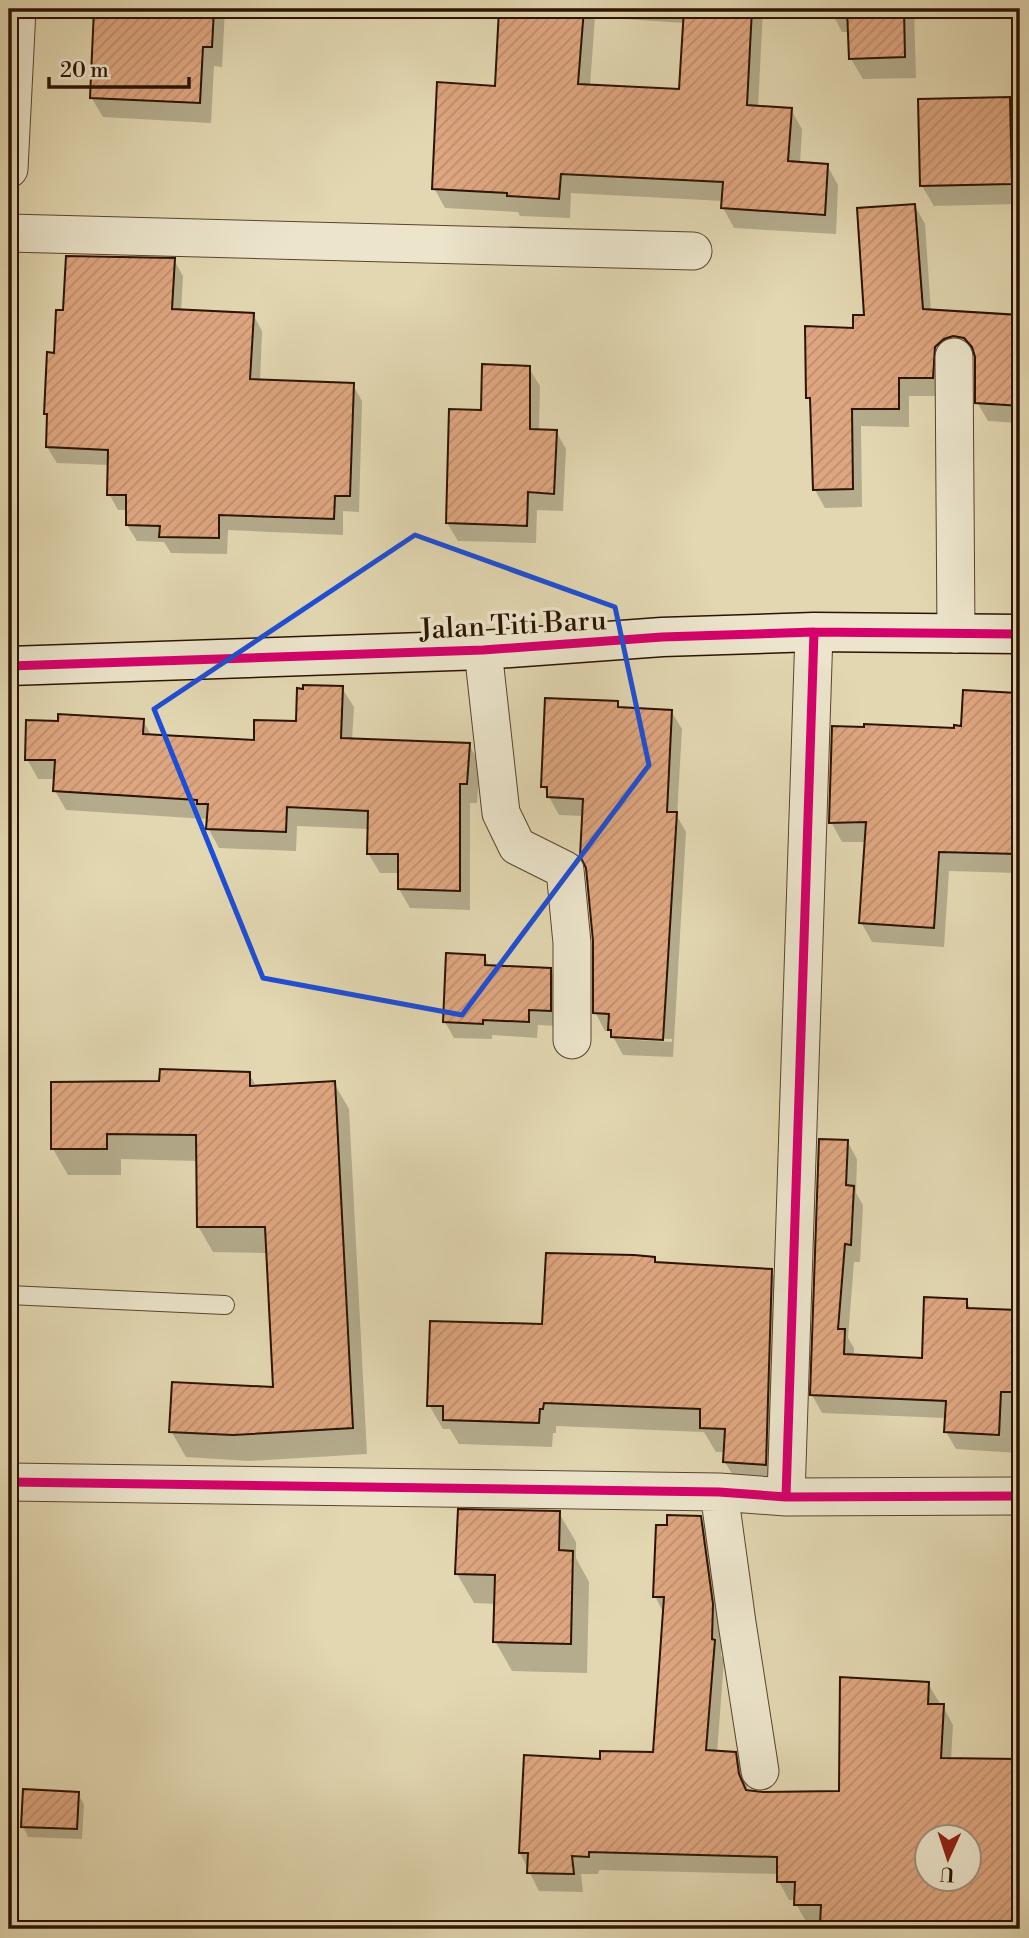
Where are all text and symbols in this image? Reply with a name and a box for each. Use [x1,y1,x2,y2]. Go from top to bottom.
scale bar [49,46,189,90]
text: 20 m [60,58,109,84]
street label: Jalan Titi Baru [418,603,607,648]
north arrow [914,1822,984,1892]
text: U [939,1862,955,1886]

